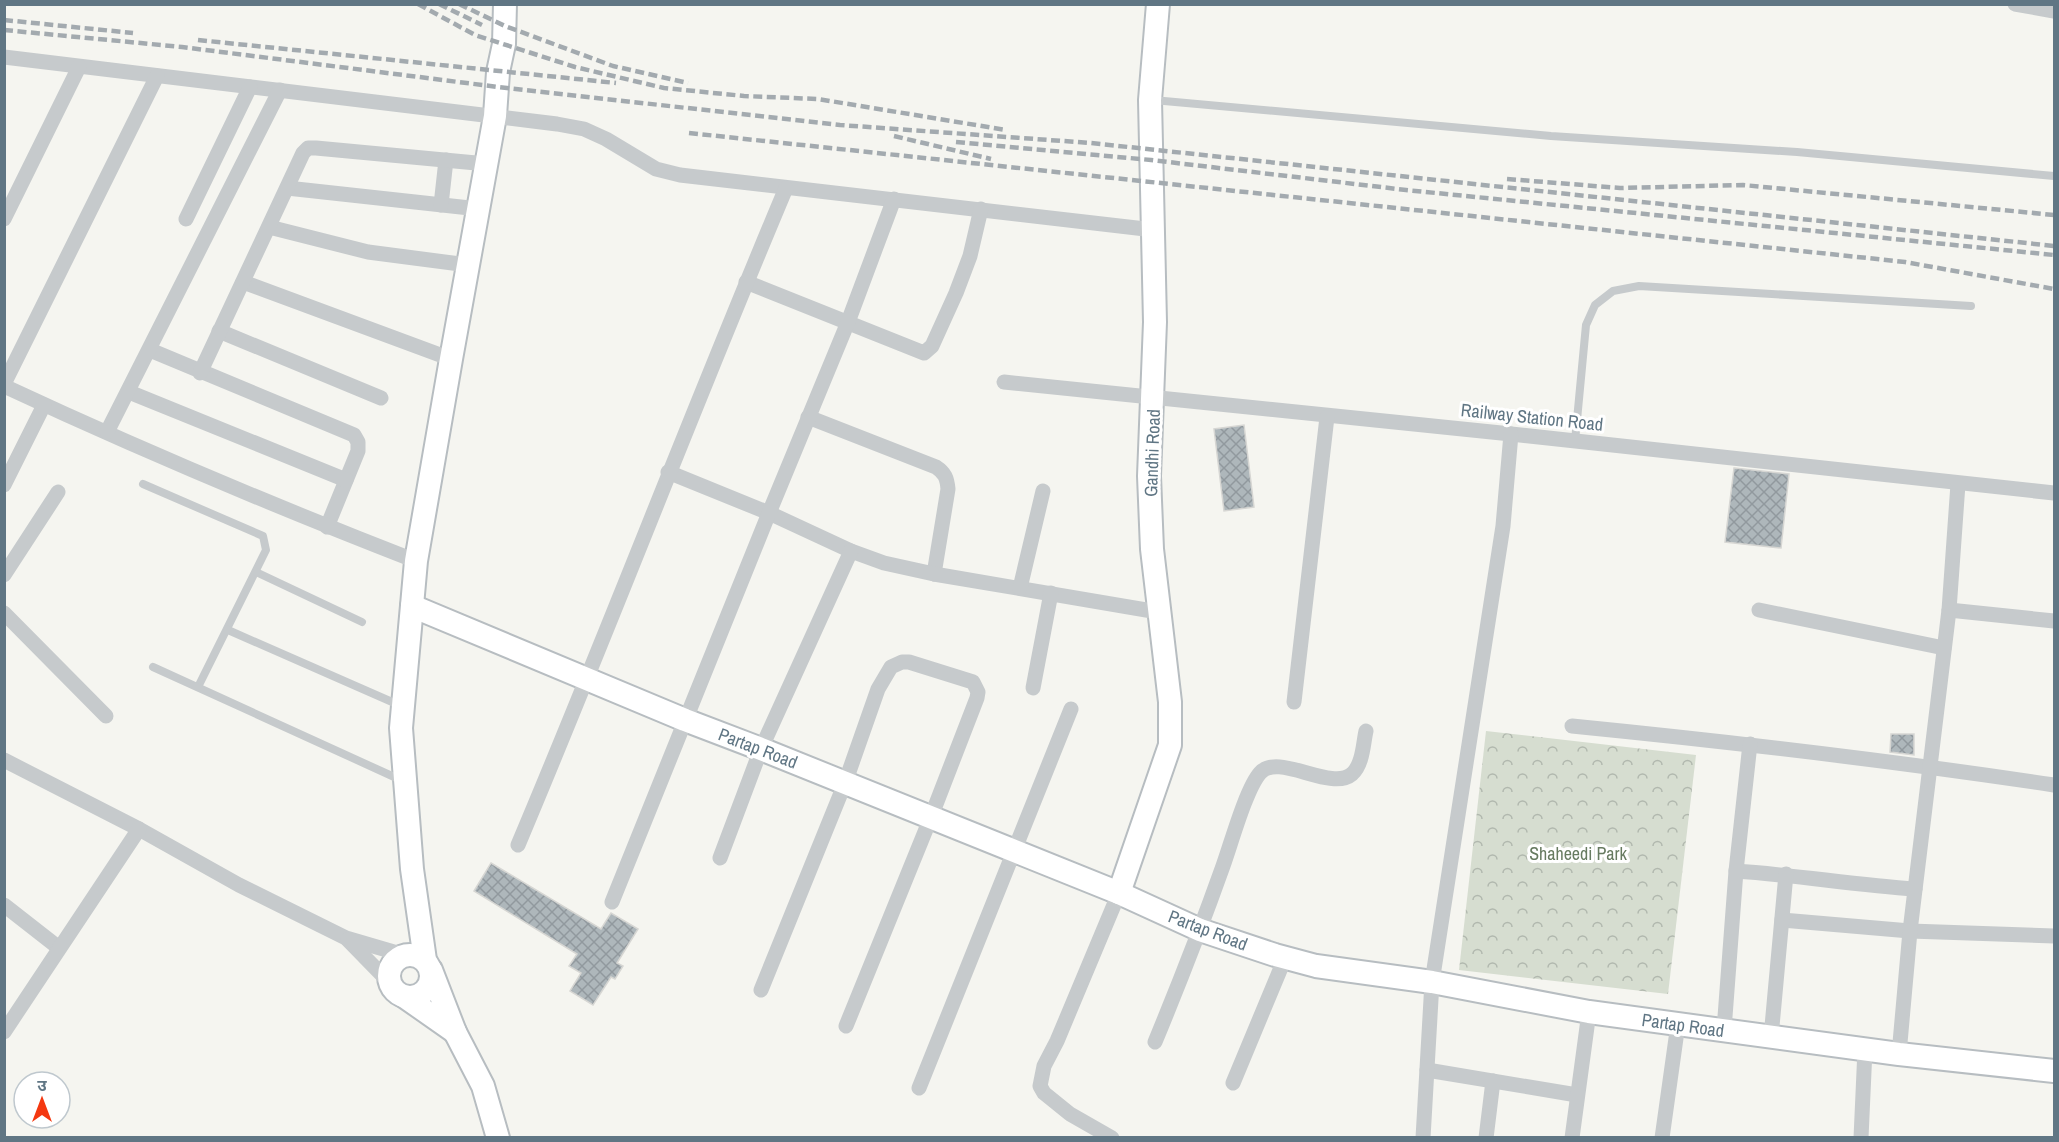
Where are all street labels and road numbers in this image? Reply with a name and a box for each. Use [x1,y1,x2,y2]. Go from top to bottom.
street label: Railway Station Road [1460,397,1604,437]
street label: Gandhi Road [1138,409,1166,497]
street label: Partap Road [715,721,801,775]
street label: Partap Road [1165,903,1251,957]
street label: Partap Road [1640,1007,1726,1043]

